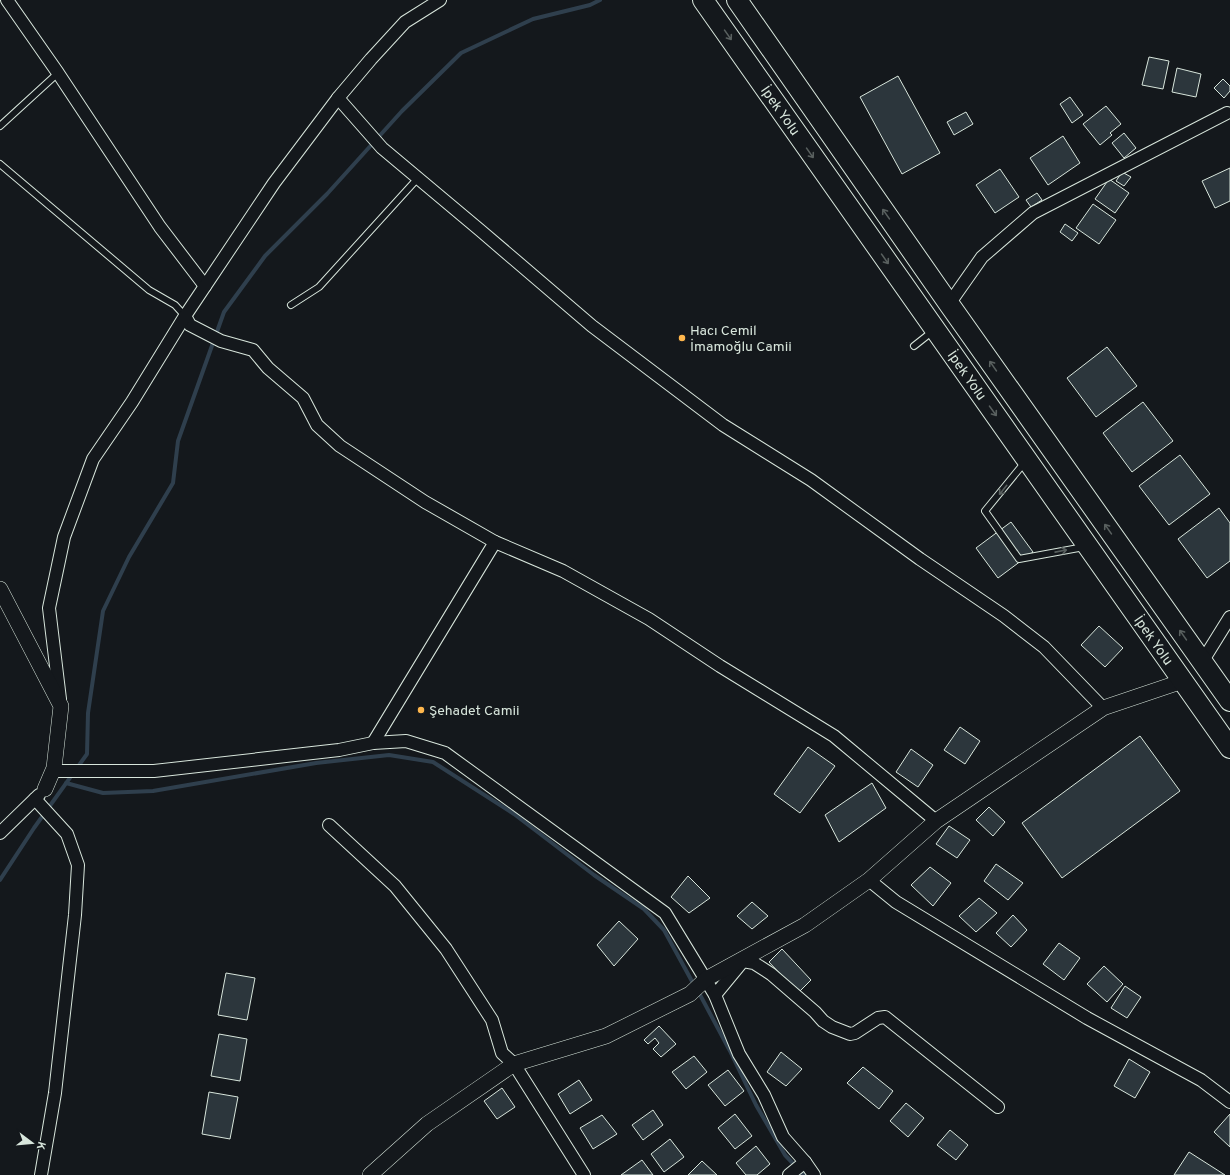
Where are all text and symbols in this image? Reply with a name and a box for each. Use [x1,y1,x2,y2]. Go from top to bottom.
one-way arrow [724,29,732,40]
street label: İpek Yolu [756,83,803,139]
one-way arrow [806,147,814,158]
one-way arrow [882,208,890,219]
one-way arrow [881,254,889,265]
place label: Hacı Cemil İmamoğlu Camii [690,323,792,356]
marker: Hacı Cemil İmamoğlu Camii [677,333,687,343]
street label: İpek Yolu [943,347,989,404]
one-way arrow [988,361,997,372]
one-way arrow [989,405,997,416]
one-way arrow [998,484,1007,495]
one-way arrow [1104,524,1112,535]
one-way arrow [1054,547,1067,555]
street label: İpek Yolu [1129,612,1176,669]
one-way arrow [1179,630,1187,641]
place label: Şehadet Camii [429,703,520,720]
marker: Şehadet Camii [416,705,426,715]
north arrow [12,1123,52,1163]
text: K [33,1140,48,1151]

